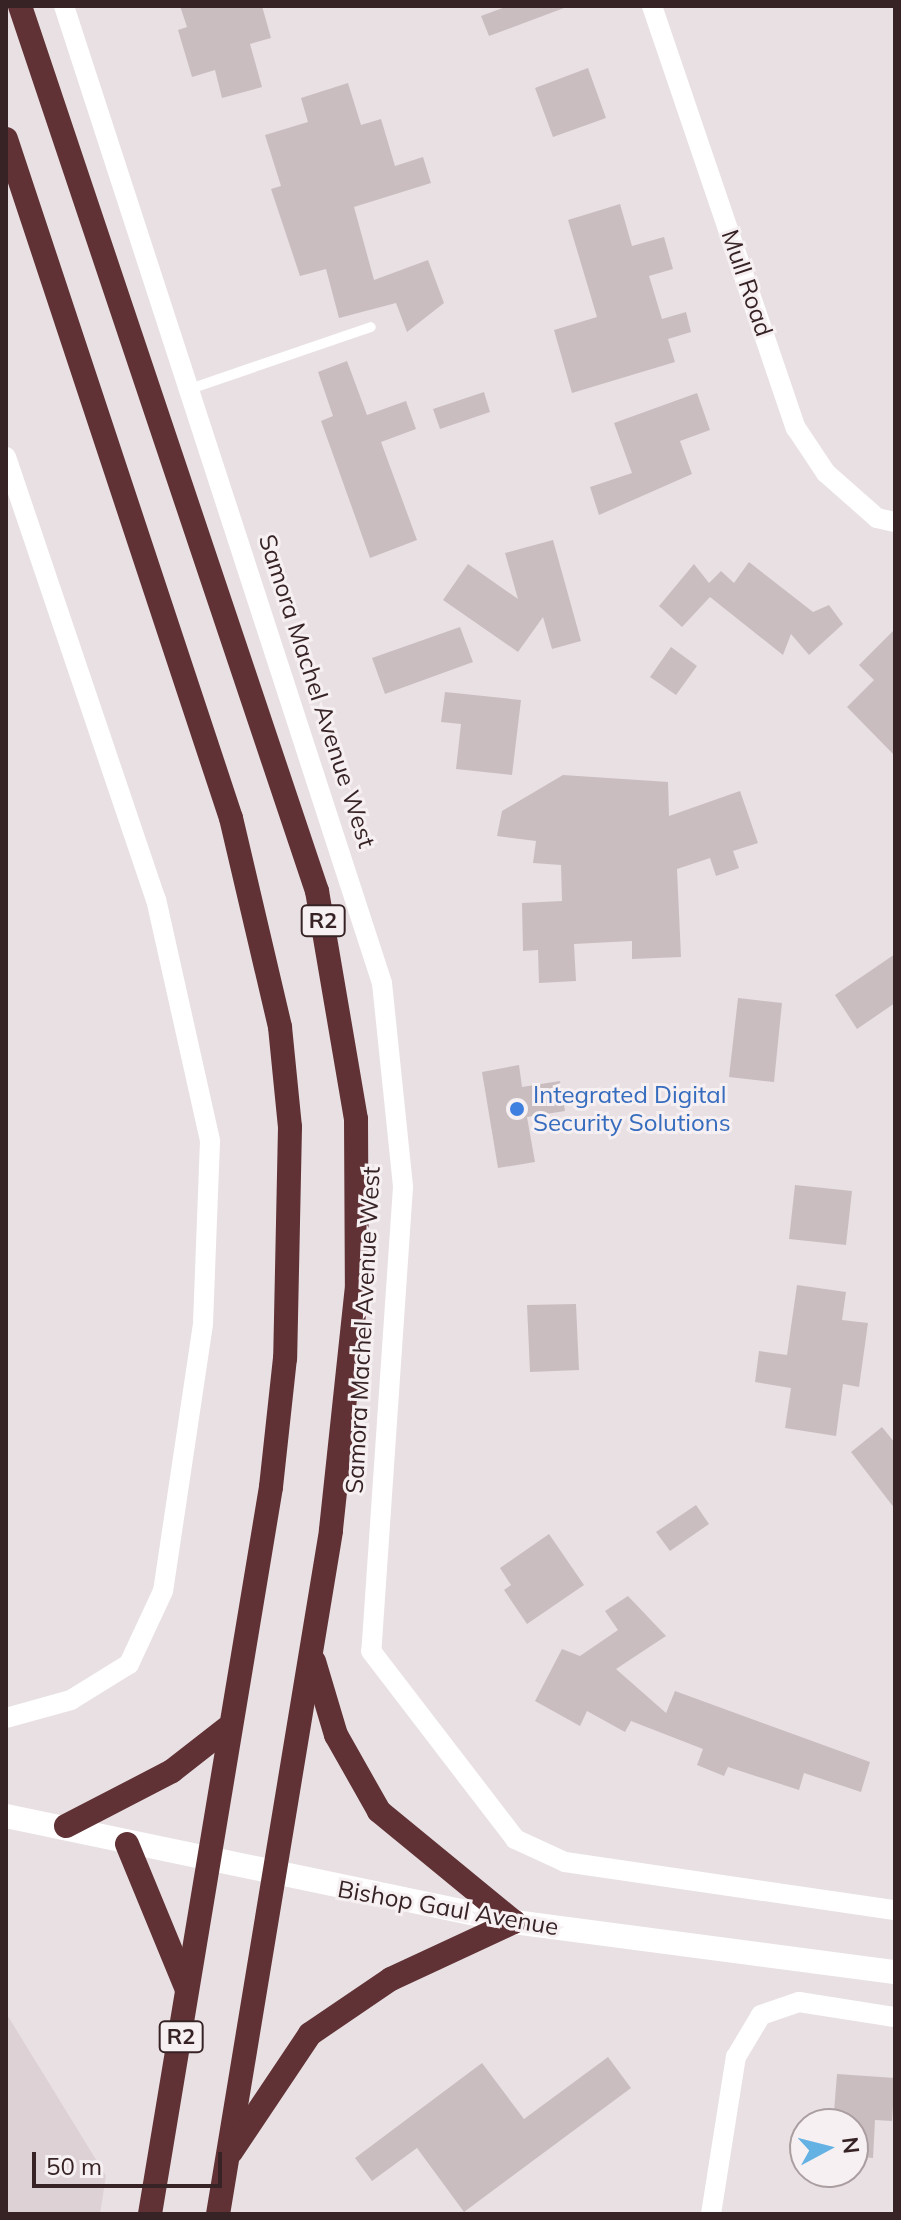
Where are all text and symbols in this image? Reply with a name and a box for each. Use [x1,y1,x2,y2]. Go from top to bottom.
street label: Mull Road [715,226,779,340]
street label: Samora Machel Avenue West [253,531,381,851]
road number: R2 [299,903,347,939]
place label: Integrated Digital Security Solutions [533,1081,731,1137]
marker: Integrated Digital Security Solutions [508,1100,526,1118]
street label: Samora Machel Avenue West [340,1166,386,1494]
street label: Bishop Gaul Avenue [335,1874,561,1942]
road number: R2 [157,2019,205,2055]
north arrow [789,2108,869,2188]
text: N [836,2135,866,2155]
scale bar [36,2136,226,2186]
text: 50 m [46,2151,102,2181]

